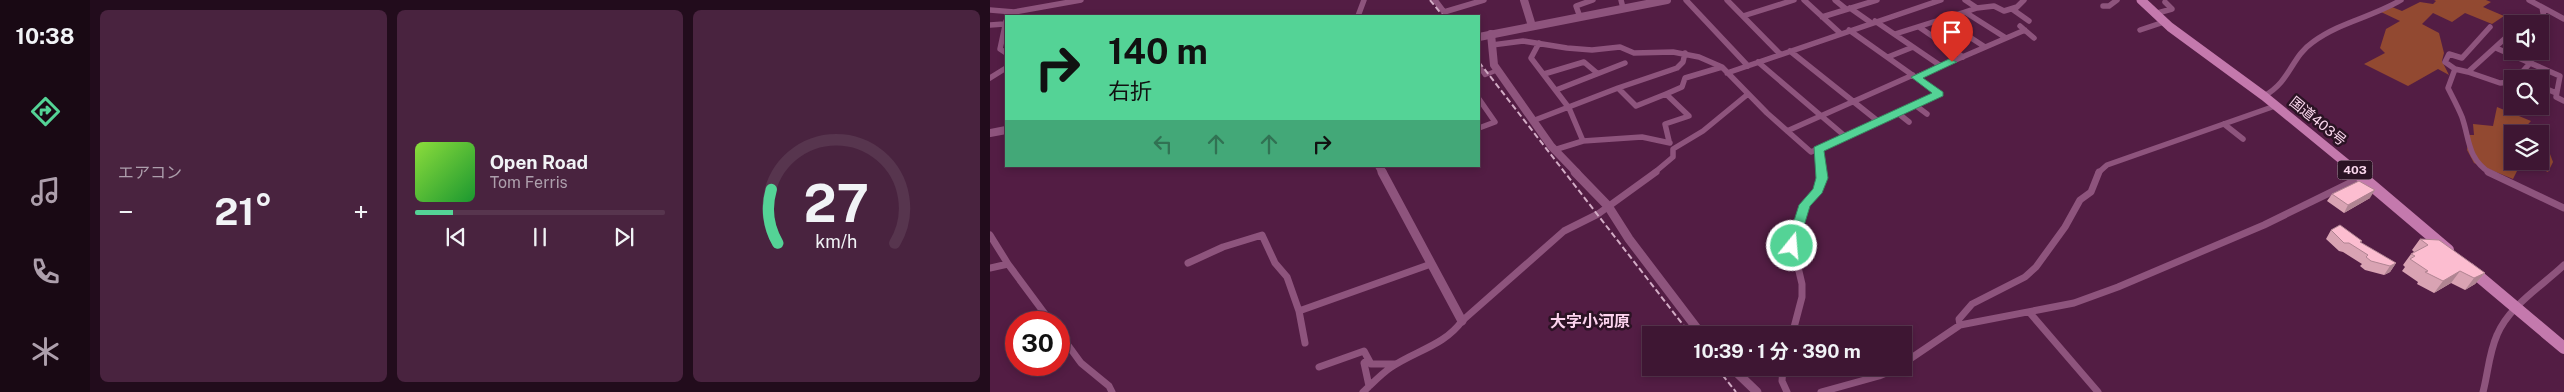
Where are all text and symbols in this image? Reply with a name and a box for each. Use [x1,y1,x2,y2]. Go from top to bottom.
pin [1931,11,1973,62]
map controls [2504,15,2549,170]
button: sound [2504,15,2549,60]
icon: arrive [1938,18,1966,46]
text: 10:38 [16,23,74,49]
text: 140 m [1108,31,1208,72]
icon: right [1025,35,1090,100]
button: search [2504,70,2549,115]
text: 右折 [1108,78,1152,104]
street label: 国道403号 [2286,93,2350,149]
icon: directions [28,94,63,129]
button: layers [2504,125,2549,170]
icon: left [1149,130,1177,158]
icon: ahead [1202,130,1230,158]
icon: ahead [1255,130,1283,158]
icon: right [1308,130,1336,158]
text: Open Road [490,151,588,173]
road number: 403 [2338,160,2372,180]
text: エアコン [118,163,182,182]
text: Tom Ferris [490,173,568,192]
text: 27 [804,173,869,234]
icon: music [28,174,63,209]
text: 21° [214,189,273,234]
text: − [118,195,134,228]
text: + [353,195,369,228]
position arrow [1765,219,1817,271]
icon: previous [442,223,470,251]
icon: pause [526,223,554,251]
icon: next [610,223,638,251]
text: km/h [816,231,858,252]
icon: phone [28,254,63,289]
speed limit sign: 30 [1005,311,1070,376]
district label: 大字小河原 [1550,312,1630,331]
icon: climate [28,334,63,369]
text: 10:39 · 1 分 · 390 m [1693,340,1861,362]

